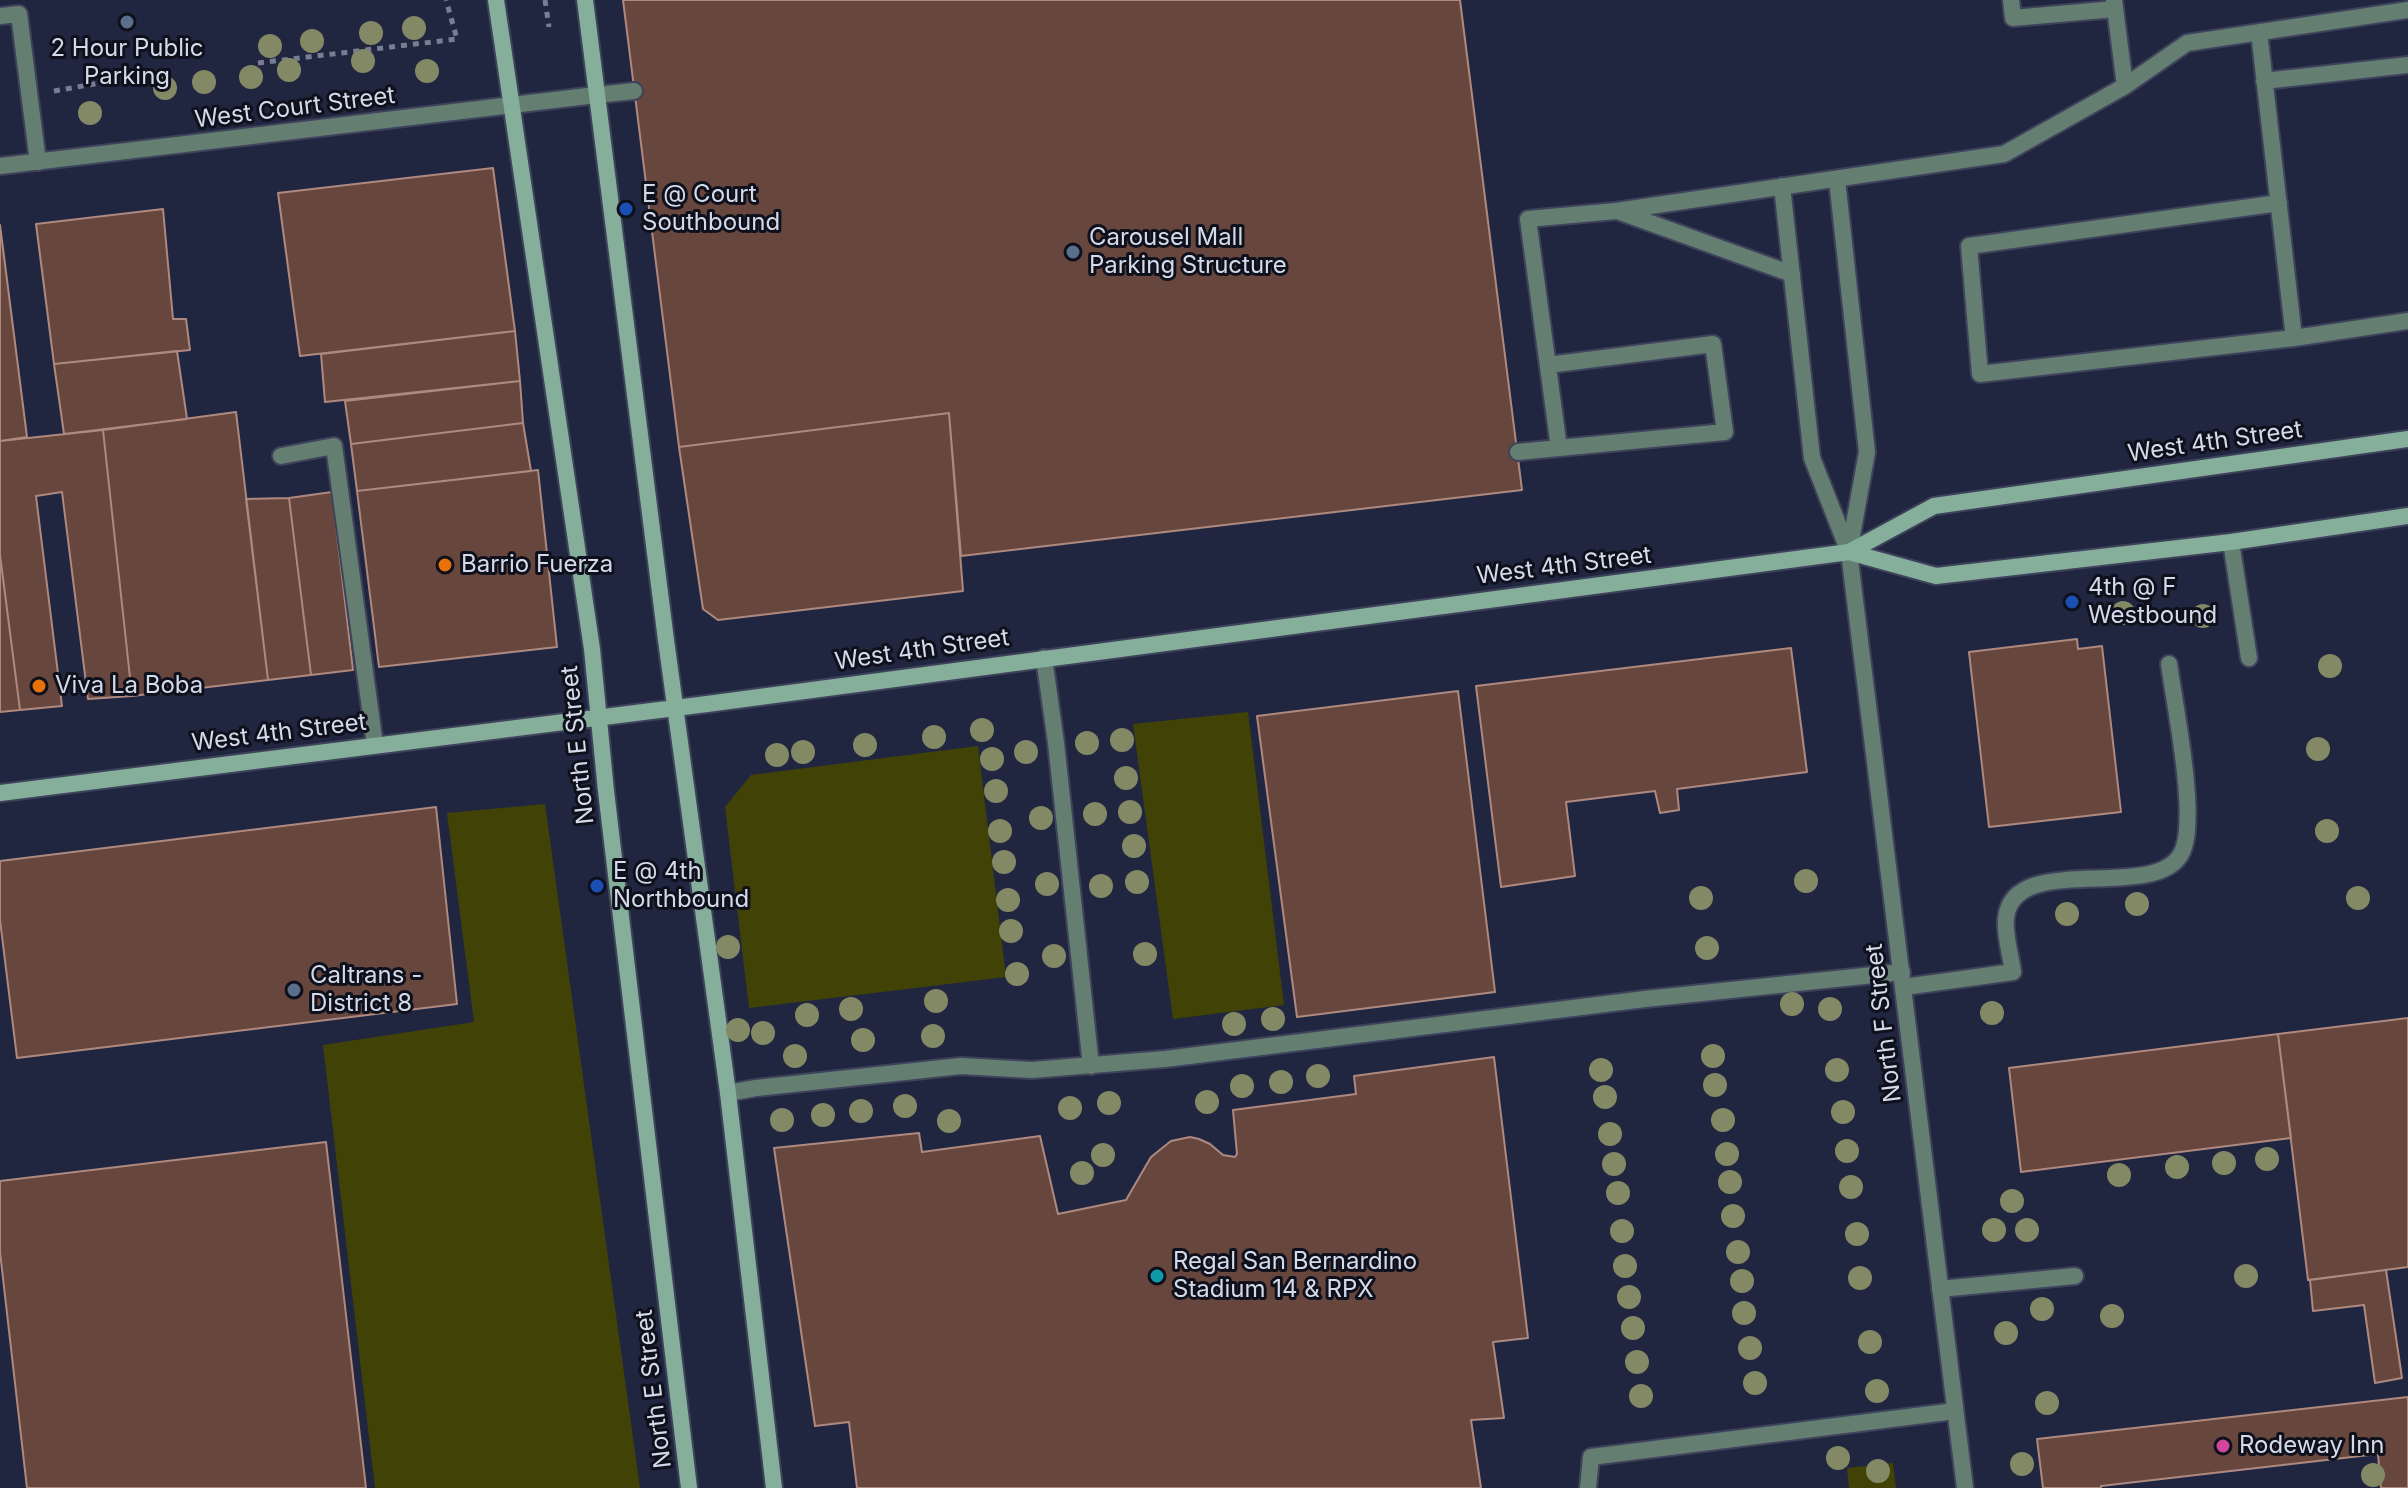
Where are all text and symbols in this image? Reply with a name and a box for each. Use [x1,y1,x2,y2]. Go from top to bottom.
marker: 2 Hour Public Parking [118,13,136,31]
place label: 2 Hour Public Parking [50,35,204,91]
street label: West Court Street [193,81,397,135]
place label: E @ Court Southbound [642,181,780,237]
marker: E @ Court Southbound [617,200,635,218]
place label: Carousel Mall Parking Structure [1089,224,1287,280]
marker: Carousel Mall Parking Structure [1064,243,1082,261]
street label: West 4th Street [2126,416,2304,468]
street label: West 4th Street [1475,541,1653,591]
place label: Barrio Fuerza [461,551,613,579]
marker: Barrio Fuerza [436,556,454,574]
place label: 4th @ F Westbound [2088,574,2217,630]
marker: 4th @ F Westbound [2063,593,2081,611]
street label: West 4th Street [833,624,1011,676]
street label: North E Street [555,664,601,826]
place label: Viva La Boba [55,672,203,700]
marker: Viva La Boba [30,677,48,695]
street label: West 4th Street [190,708,368,758]
place label: E @ 4th Northbound [613,858,749,914]
marker: E @ 4th Northbound [588,877,606,895]
street label: North F Street [1860,942,1908,1104]
place label: Caltrans - District 8 [310,962,422,1018]
marker: Caltrans - District 8 [285,981,303,999]
place label: Regal San Bernardino Stadium 14 & RPX [1173,1248,1417,1304]
marker: Regal San Bernardino Stadium 14 & RPX [1148,1267,1166,1285]
street label: North E Street [630,1308,678,1470]
place label: Rodeway Inn [2239,1432,2385,1460]
marker: Rodeway Inn [2214,1437,2232,1455]

